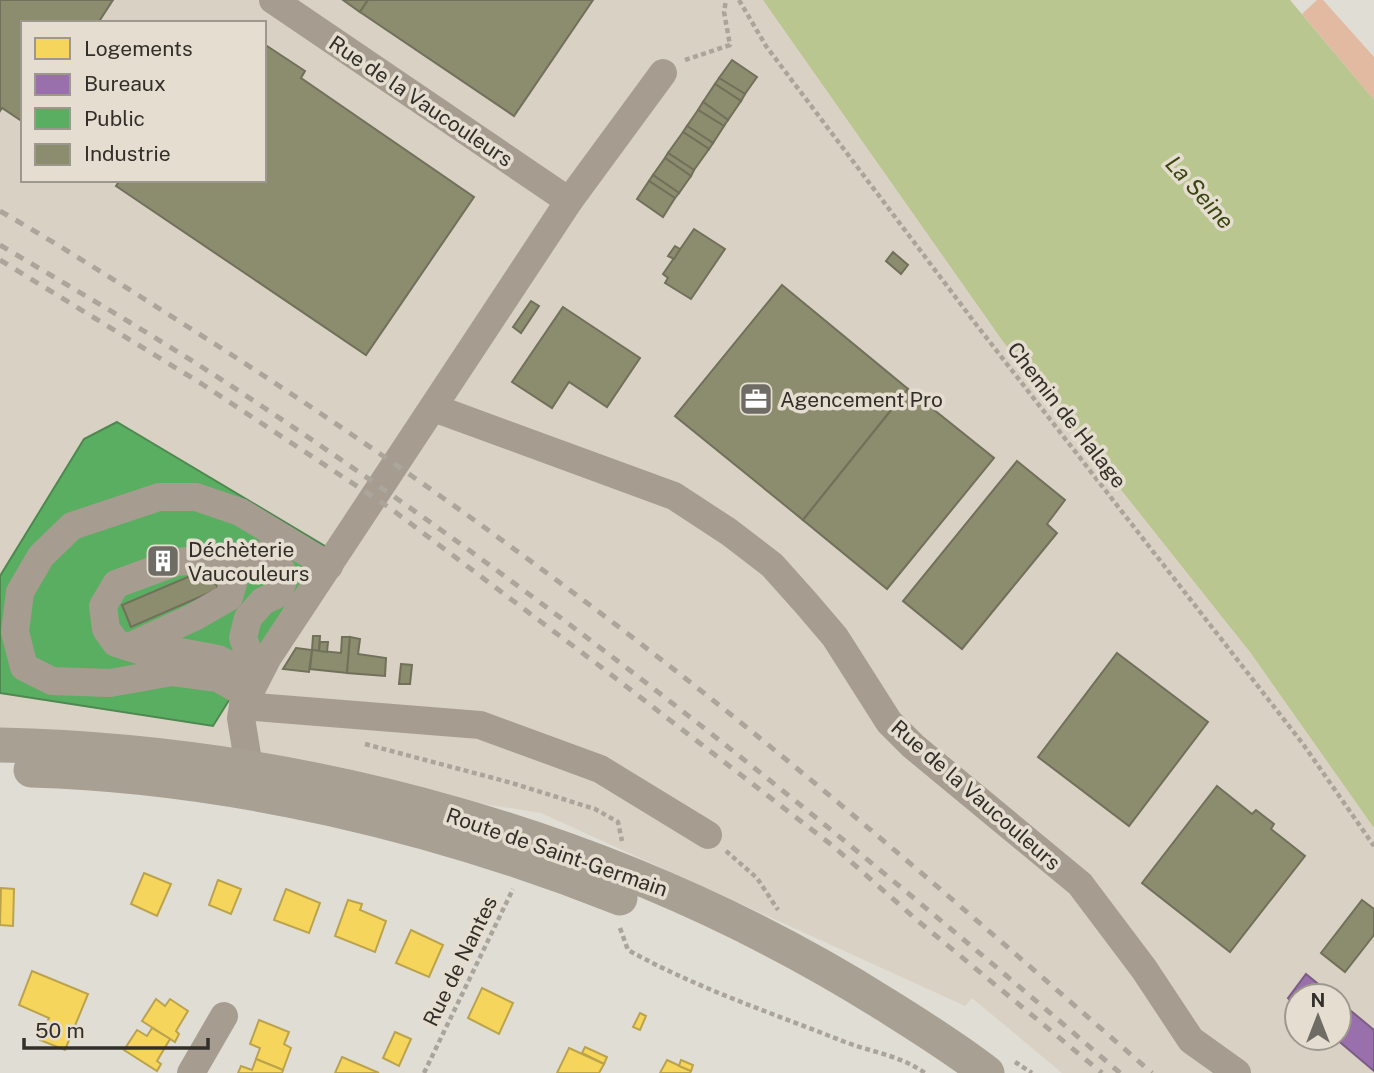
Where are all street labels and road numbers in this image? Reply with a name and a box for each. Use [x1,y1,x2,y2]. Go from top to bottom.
street label: Rue de la Vaucouleurs [324,30,518,172]
street label: Chemin de Halage [1002,337,1132,493]
street label: Rue de la Vaucouleurs [886,715,1066,875]
street label: Route de Saint-Germain [443,802,671,902]
street label: Rue de Nantes [418,892,502,1030]

